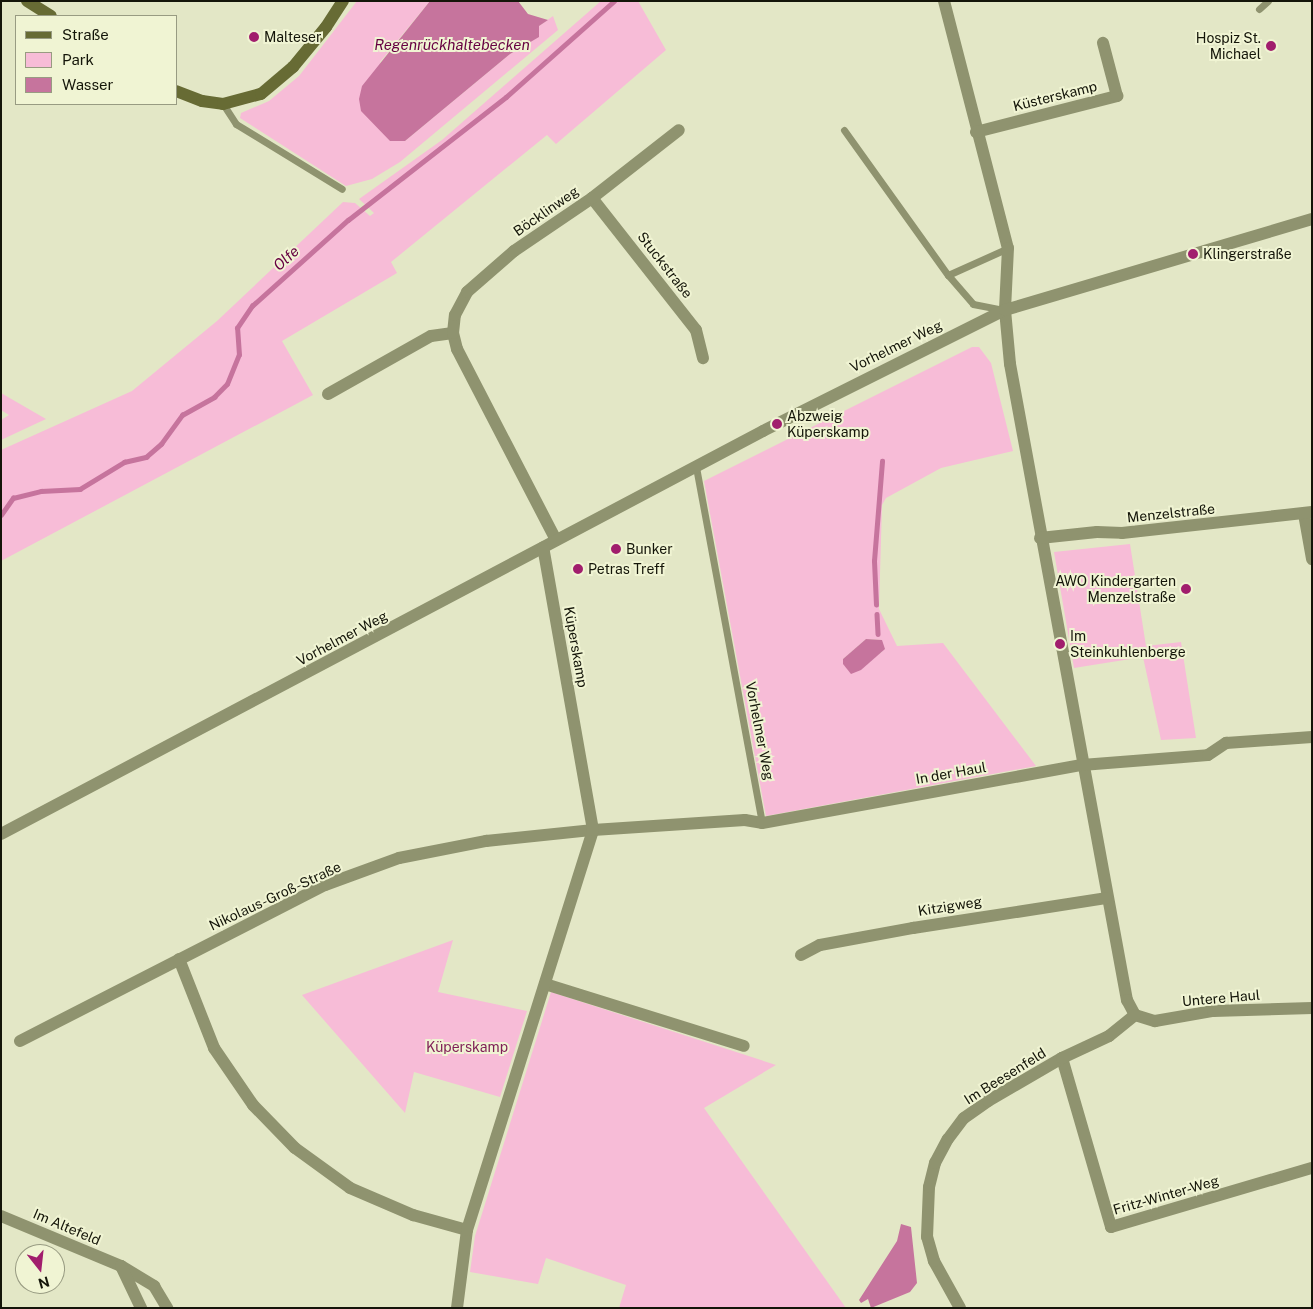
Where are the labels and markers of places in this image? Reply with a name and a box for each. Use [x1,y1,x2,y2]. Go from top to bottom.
place label: Malteser [264,29,321,45]
place label: Hospiz St. Michael [1196,30,1261,62]
marker: Malteser [248,31,260,43]
marker: Hospiz St. Michael [1265,40,1277,52]
place label: Klingerstraße [1203,246,1292,262]
marker: Klingerstraße [1187,248,1199,260]
place label: Abzweig Küperskamp [787,408,869,441]
marker: Abzweig Küperskamp [771,418,783,430]
place label: Bunker [626,541,673,557]
marker: Bunker [610,543,622,555]
place label: Petras Treff [588,561,665,577]
marker: Petras Treff [572,563,584,575]
place label: AWO Kindergarten Menzelstraße [1055,573,1176,606]
marker: AWO Kindergarten Menzelstraße [1180,583,1192,595]
place label: Im Steinkuhlenberge [1070,628,1186,660]
marker: Im Steinkuhlenberge [1054,638,1066,650]

